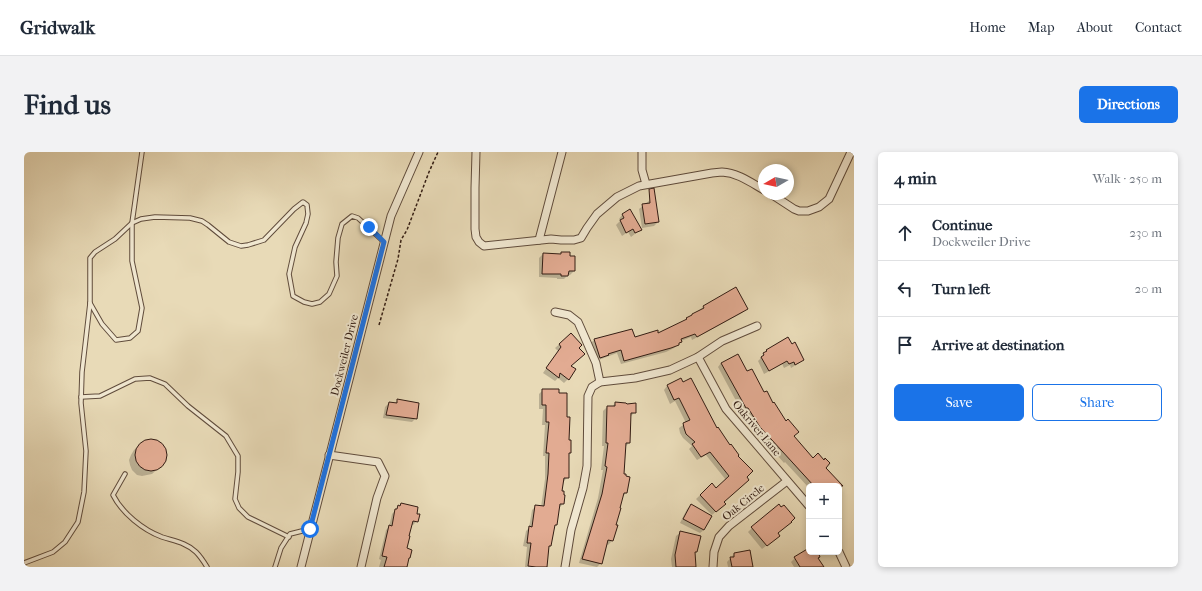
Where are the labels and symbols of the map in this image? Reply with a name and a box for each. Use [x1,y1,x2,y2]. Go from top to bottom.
north arrow [758,164,794,200]
route end [360,218,378,236]
street label: Dockweiler Drive [328,313,361,397]
street label: Oakriver Lane [730,398,784,459]
street label: Oak Circle [720,481,767,523]
route start [301,520,319,538]

